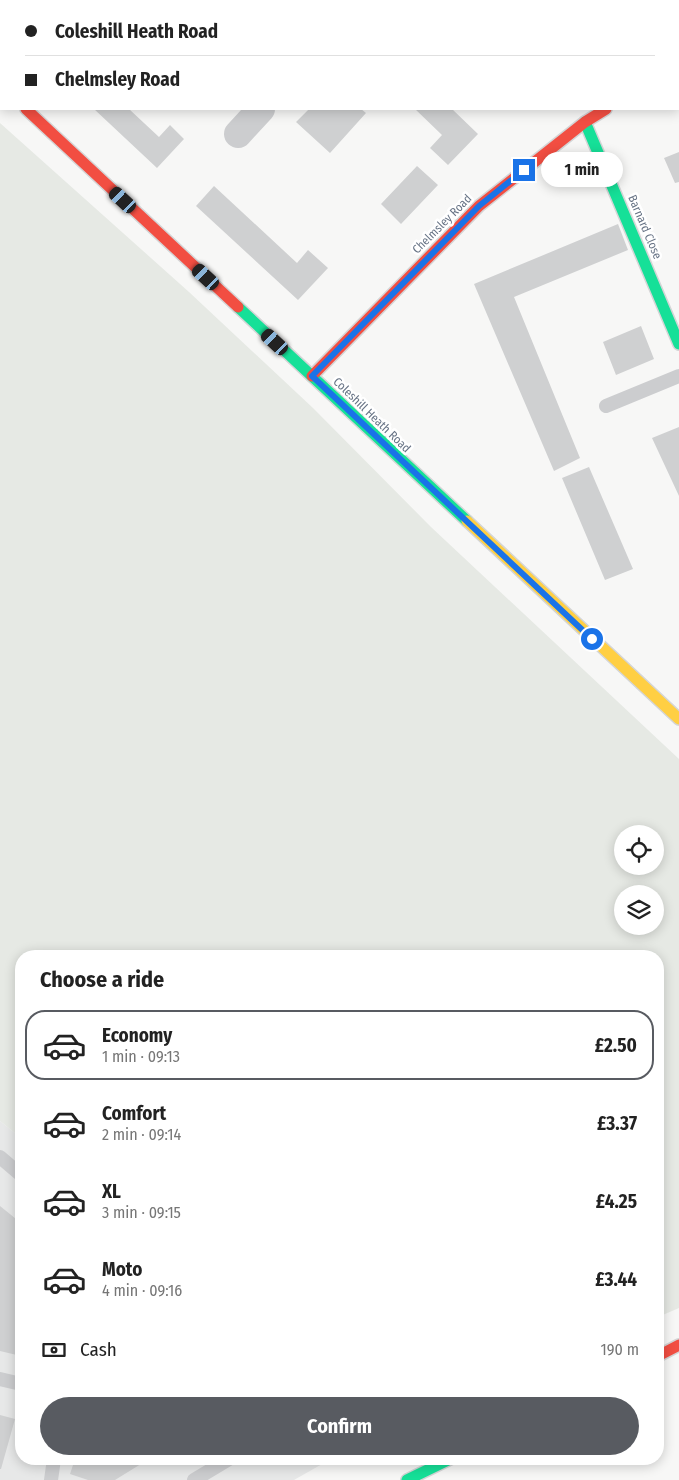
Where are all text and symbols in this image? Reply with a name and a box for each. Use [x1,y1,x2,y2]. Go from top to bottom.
text: Coleshill Heath Road [55,20,218,43]
text: Chelmsley Road [55,68,180,91]
callout: 1 min [542,152,624,188]
route end [513,159,535,181]
text: 1 min [565,160,599,179]
car [106,184,139,216]
street label: Chelmsley Road [410,192,474,256]
street label: Barnard Close [625,193,665,261]
car [189,261,222,293]
car [258,326,291,358]
street label: Coleshill Heath Road [331,375,413,455]
route start [581,628,603,650]
map controls [614,825,664,935]
button: locate [614,825,664,875]
button: layers [614,885,664,935]
text: Choose a ride [40,966,164,993]
icon: car [42,1023,87,1068]
text: Economy [102,1024,172,1047]
text: £2.50 [595,1034,637,1057]
text: 1 min · 09:13 [102,1047,180,1066]
icon: car [42,1101,87,1146]
text: Comfort [102,1102,166,1125]
text: £3.37 [597,1112,637,1135]
text: 2 min · 09:14 [102,1125,181,1144]
icon: car [42,1179,87,1224]
text: XL [102,1180,121,1203]
text: £4.25 [596,1190,637,1213]
text: 3 min · 09:15 [102,1203,181,1222]
icon: car [42,1257,87,1302]
text: Moto [102,1258,142,1281]
text: £3.44 [595,1268,637,1291]
text: 4 min · 09:16 [102,1281,182,1300]
icon: cash [40,1336,68,1364]
text: Cash [80,1338,117,1361]
text: 190 m [601,1340,639,1359]
button: Confirm [40,1397,639,1455]

